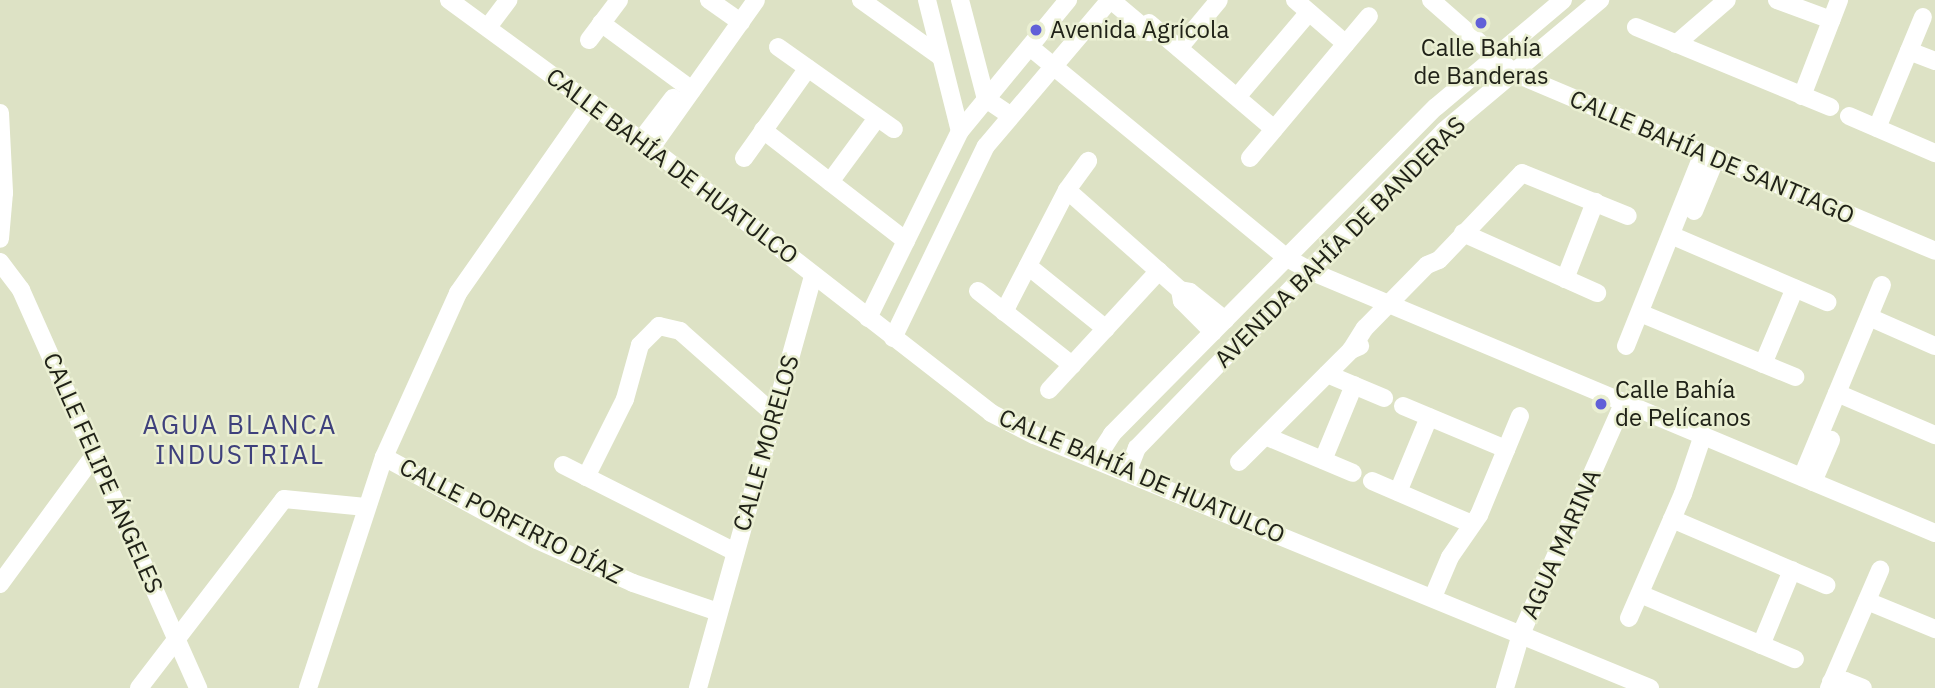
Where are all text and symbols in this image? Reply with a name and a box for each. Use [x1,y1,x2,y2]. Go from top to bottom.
marker: Calle Bahía de Banderas [1473,15,1489,31]
place label: Avenida Agrícola [1050,16,1229,44]
marker: Avenida Agrícola [1028,22,1044,38]
place label: Calle Bahía de Banderas [1413,34,1549,90]
street label: CALLE BAHÍA DE HUATULCO [540,62,804,270]
street label: CALLE BAHÍA DE SANTIAGO [1565,84,1859,230]
street label: AVENIDA BAHÍA DE BANDERAS [1208,110,1472,374]
street label: CALLE FELIPE ÁNGELES [37,348,169,598]
street label: CALLE MORELOS [727,352,805,534]
place label: Calle Bahía de Pelícanos [1615,376,1751,432]
marker: Calle Bahía de Pelícanos [1593,396,1609,412]
street label: CALLE BAHÍA DE HUATULCO [995,403,1289,549]
district label: AGUA BLANCA INDUSTRIAL [144,409,336,471]
street label: CALLE PORFIRIO DÍAZ [395,452,627,590]
street label: AGUA MARINA [1515,465,1607,623]

